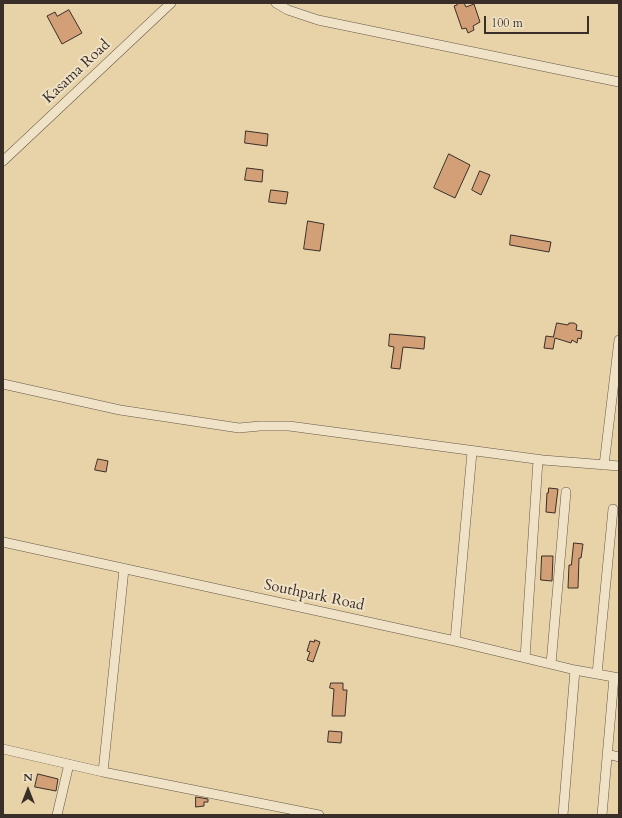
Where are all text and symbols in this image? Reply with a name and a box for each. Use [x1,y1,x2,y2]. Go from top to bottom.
scale bar [486,8,591,34]
text: 100 m [491,15,523,31]
street label: Kasama Road [40,36,114,108]
street label: Southpark Road [262,577,366,615]
north arrow [8,770,48,810]
text: N [23,770,33,785]

